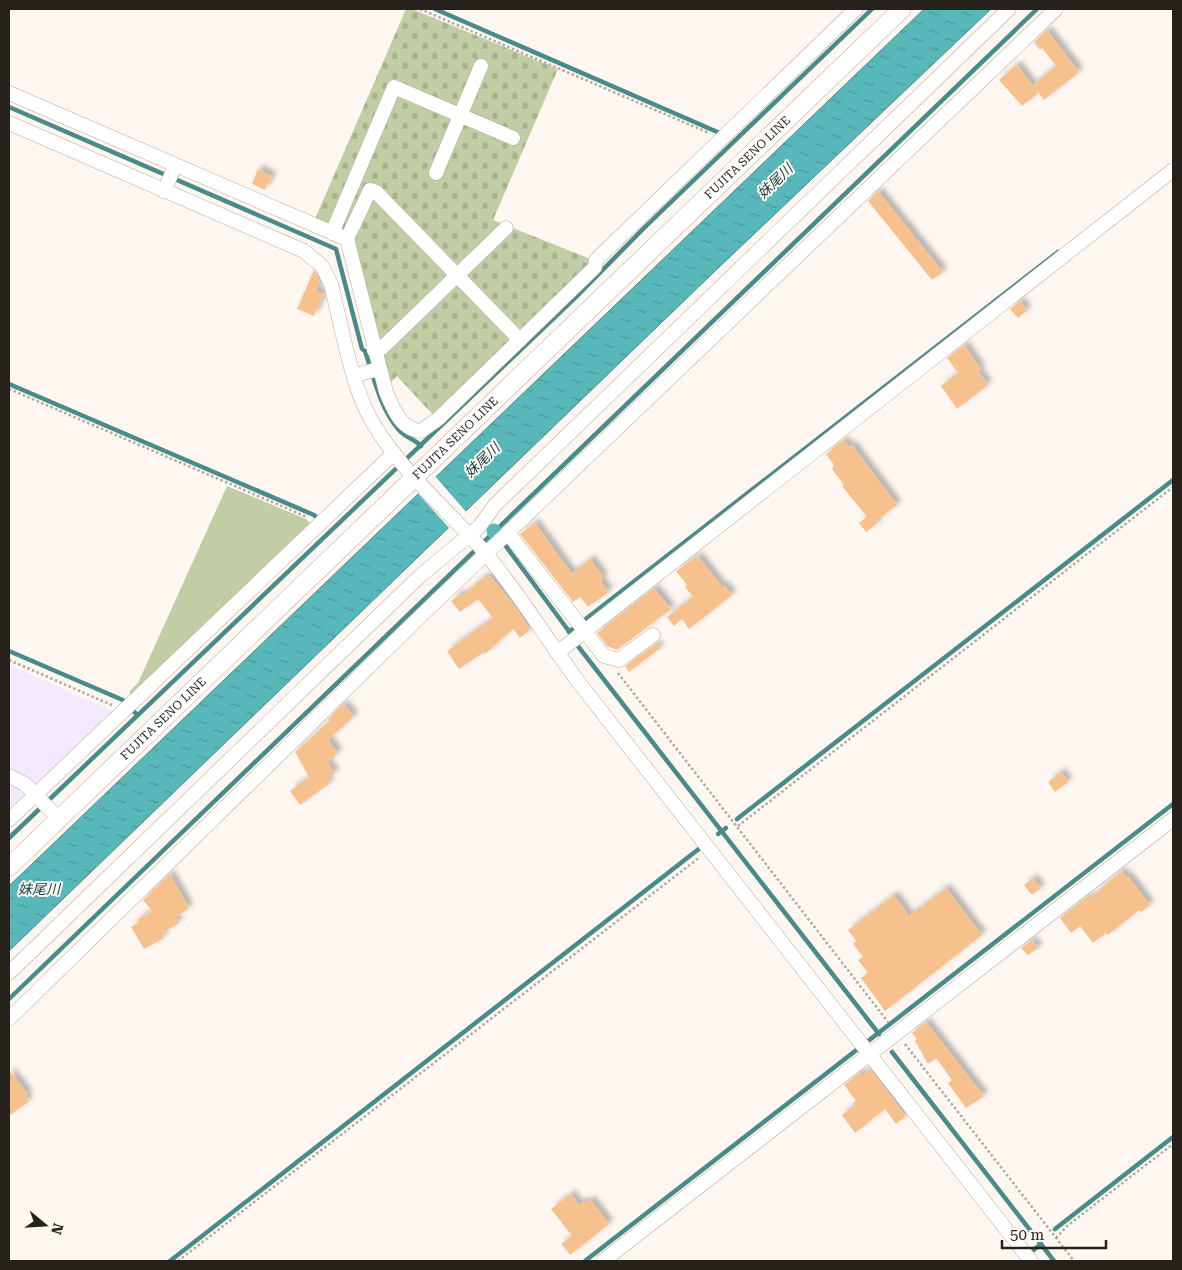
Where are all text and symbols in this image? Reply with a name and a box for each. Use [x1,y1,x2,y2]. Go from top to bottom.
street label: FUJITA SENO LINE [702,113,793,202]
water label: 妹尾川 [754,159,797,201]
street label: FUJITA SENO LINE [410,394,501,482]
water label: 妹尾川 [461,438,504,480]
street label: FUJITA SENO LINE [118,674,209,763]
water label: 妹尾川 [18,881,62,897]
north arrow [20,1200,70,1250]
scale bar [1002,1218,1106,1250]
text: N [48,1221,67,1237]
text: 50 m [1010,1226,1045,1244]

